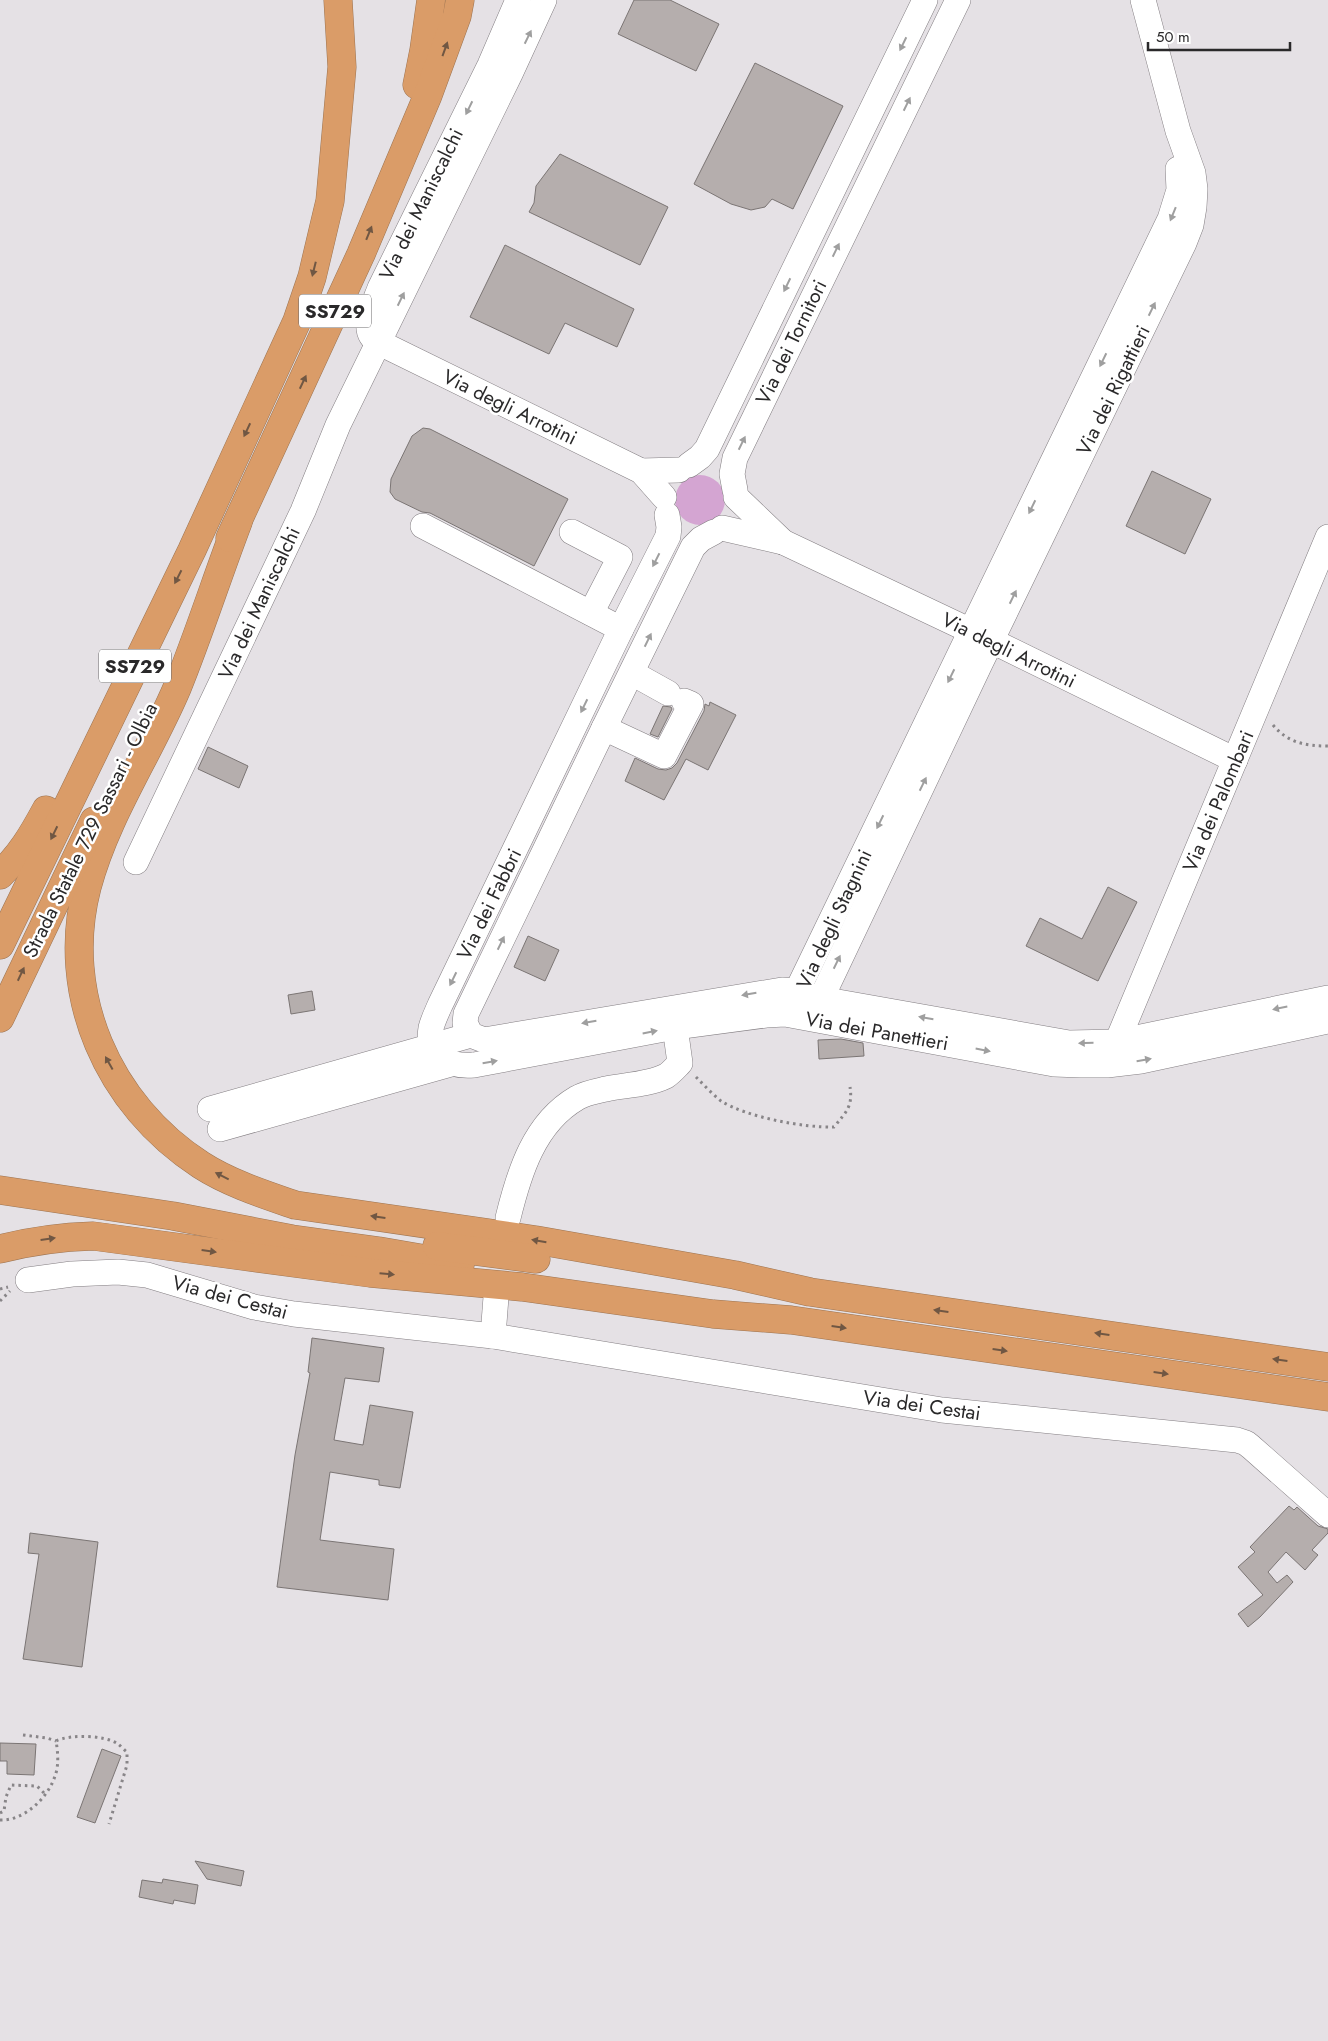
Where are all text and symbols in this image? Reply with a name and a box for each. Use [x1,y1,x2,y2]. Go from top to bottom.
scale bar [1148,20,1290,52]
text: 50 m [1156,26,1190,48]
one-way arrow [524,30,532,44]
one-way arrow [899,37,907,51]
one-way arrow [441,41,449,56]
one-way arrow [903,97,911,111]
one-way arrow [464,101,473,116]
street label: Via dei Maniscalchi [372,123,471,285]
one-way arrow [1168,207,1176,221]
one-way arrow [366,226,374,241]
one-way arrow [832,243,840,257]
one-way arrow [310,262,318,277]
street label: Via dei Tornitori [749,275,834,409]
one-way arrow [783,277,791,292]
one-way arrow [397,292,405,306]
road number: SS729 [299,294,371,328]
one-way arrow [1148,302,1156,316]
street label: Via dei Rigattieri [1069,320,1157,460]
one-way arrow [1098,353,1106,367]
street label: Via degli Arrotini [438,362,582,453]
one-way arrow [299,375,307,389]
one-way arrow [243,423,251,437]
one-way arrow [738,436,746,450]
one-way arrow [1028,500,1036,514]
street label: Via dei Maniscalchi [211,522,308,684]
one-way arrow [652,553,660,568]
one-way arrow [174,570,182,584]
one-way arrow [1009,590,1017,604]
street label: Via degli Arrotini [937,605,1081,696]
one-way arrow [644,633,652,647]
road number: SS729 [99,649,171,682]
one-way arrow [947,668,955,683]
street label: Strada Statale 729 Sassari - Olbia [16,698,165,963]
one-way arrow [580,699,588,713]
street label: Via dei Palombari [1176,726,1261,876]
one-way arrow [919,777,927,791]
one-way arrow [875,815,883,829]
one-way arrow [50,826,58,840]
street label: Via dei Fabbri [450,844,529,965]
street label: Via degli Stagnini [789,845,880,994]
one-way arrow [497,936,505,950]
one-way arrow [833,955,842,970]
one-way arrow [17,967,25,981]
one-way arrow [449,972,457,986]
one-way arrow [740,991,756,999]
one-way arrow [1272,1004,1288,1012]
street label: Via dei Panettieri [803,1005,951,1058]
one-way arrow [918,1013,934,1021]
one-way arrow [580,1019,596,1027]
one-way arrow [642,1028,657,1036]
one-way arrow [1078,1039,1094,1047]
one-way arrow [975,1047,991,1055]
one-way arrow [105,1056,113,1071]
one-way arrow [1136,1056,1152,1064]
one-way arrow [483,1057,499,1065]
one-way arrow [215,1172,229,1180]
one-way arrow [370,1213,386,1221]
one-way arrow [40,1235,56,1243]
one-way arrow [531,1236,547,1244]
one-way arrow [201,1247,217,1255]
street label: Via dei Cestai [169,1268,291,1327]
one-way arrow [380,1271,396,1279]
one-way arrow [932,1306,948,1314]
one-way arrow [831,1324,847,1332]
one-way arrow [1093,1330,1109,1338]
one-way arrow [992,1346,1008,1354]
one-way arrow [1271,1355,1287,1363]
one-way arrow [1153,1369,1169,1377]
street label: Via dei Cestai [861,1383,983,1428]

